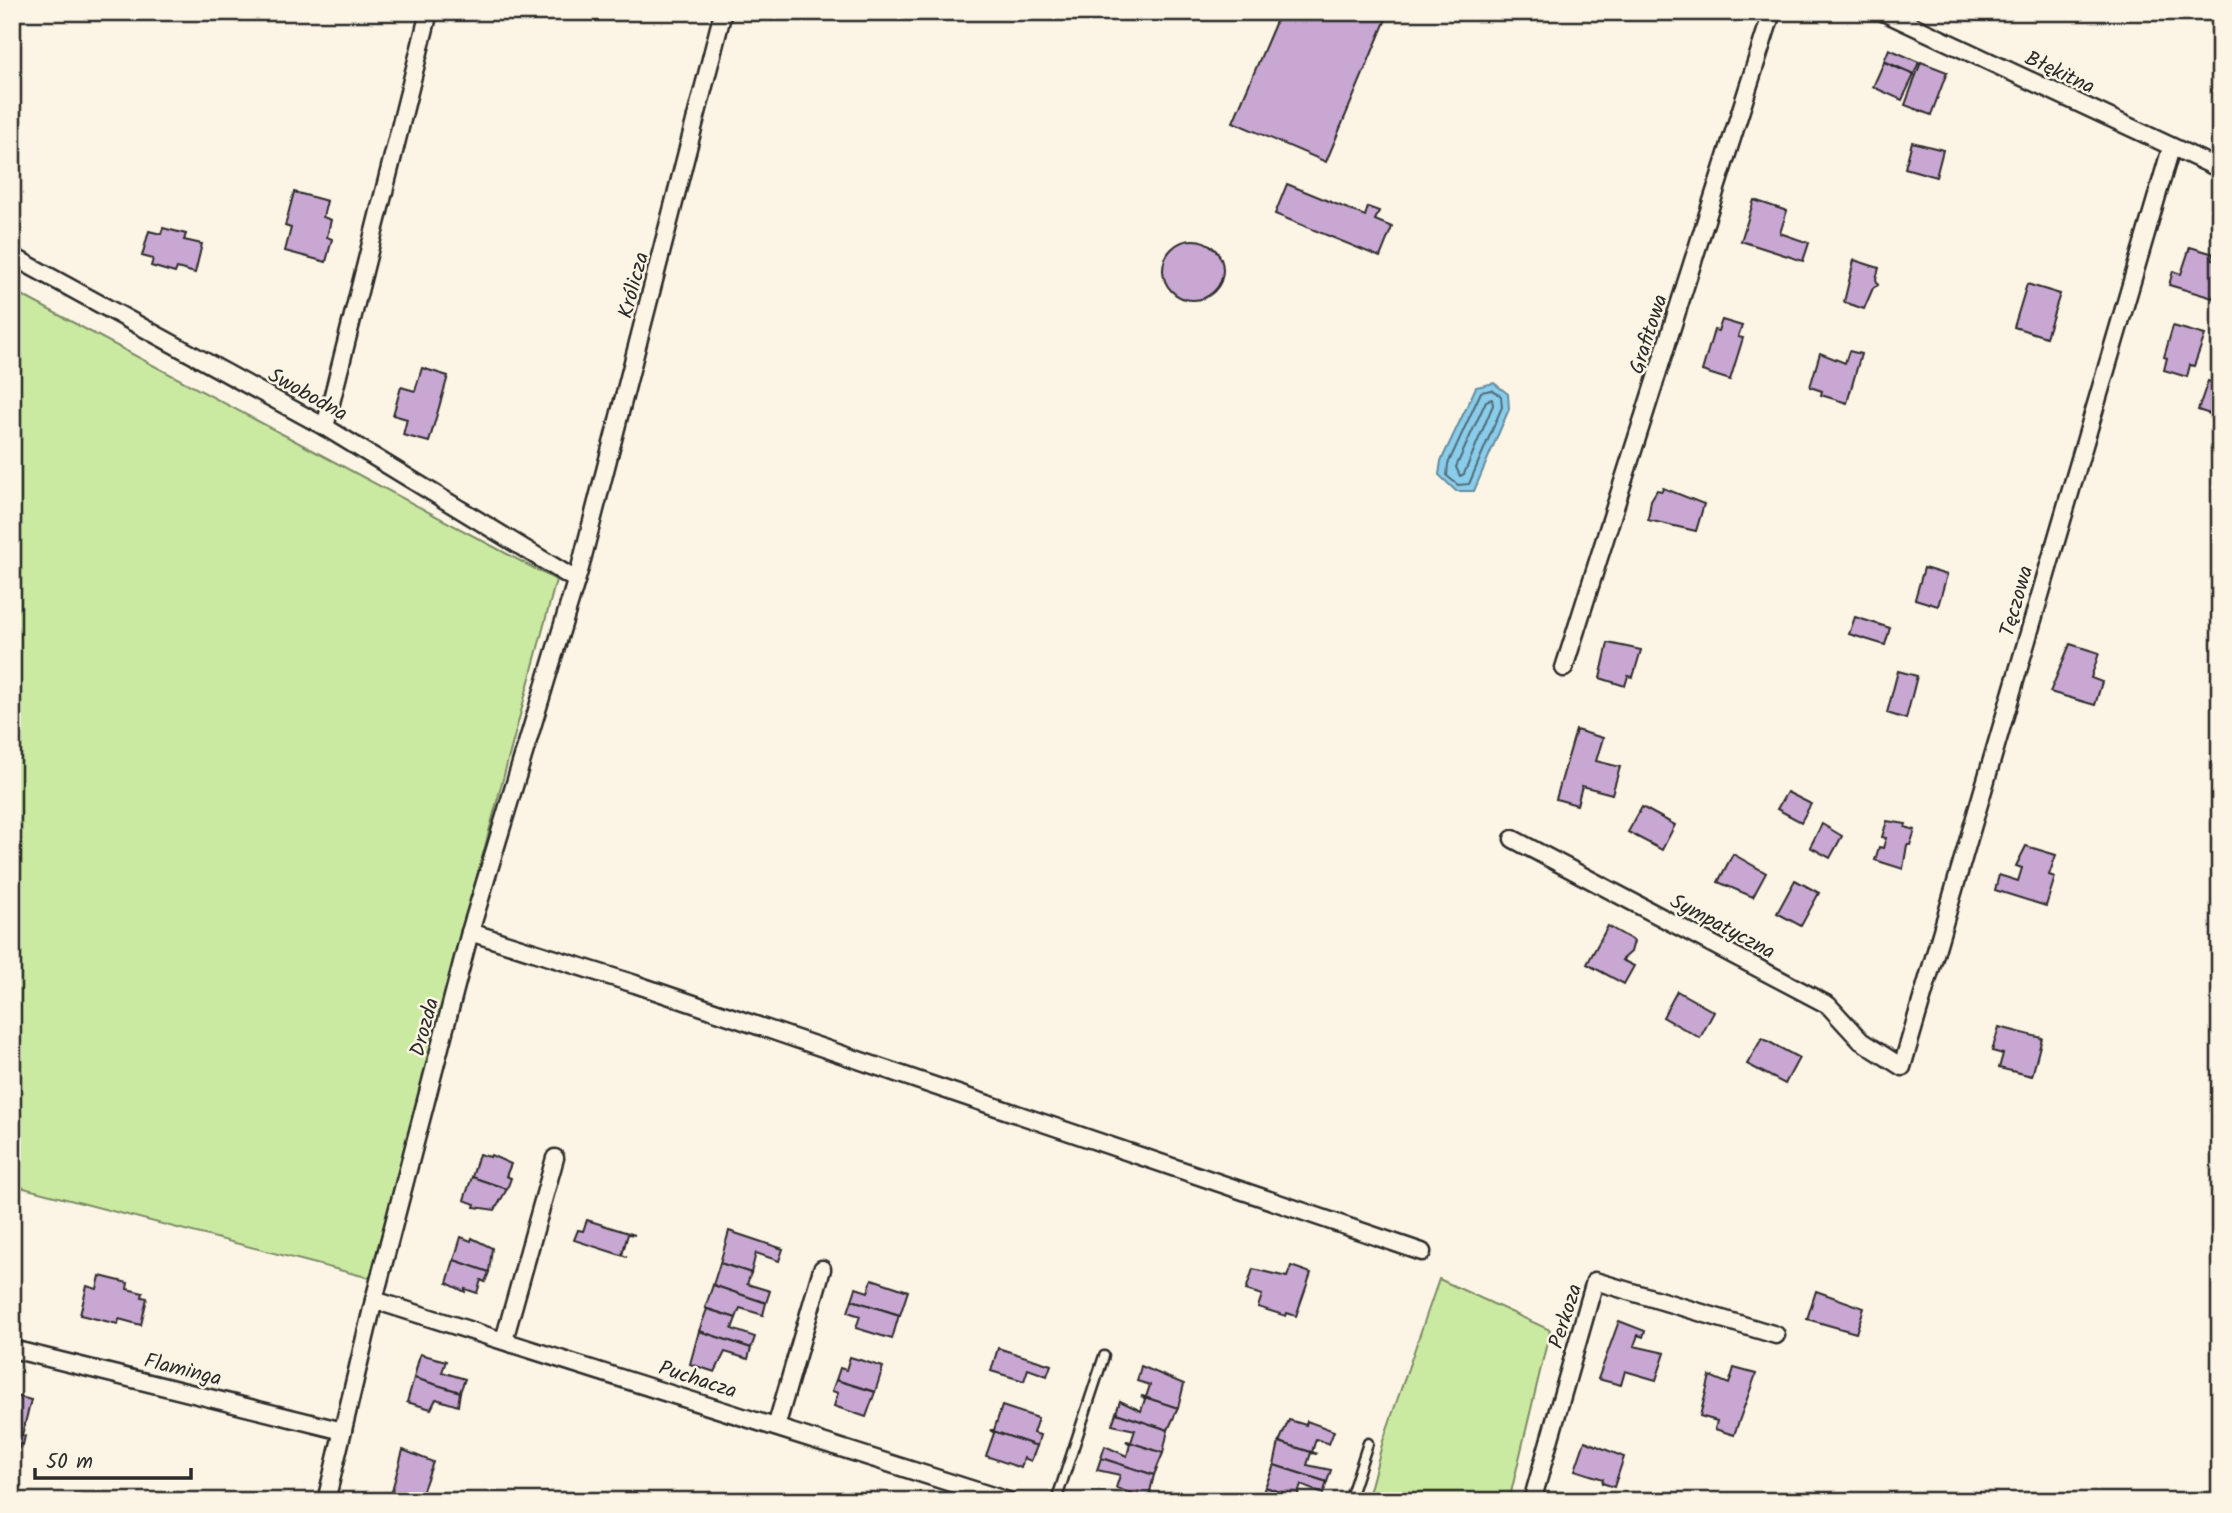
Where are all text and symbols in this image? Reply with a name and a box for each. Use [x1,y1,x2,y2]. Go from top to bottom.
street label: Błękitna [2019,43,2100,104]
street label: Królicza [610,249,659,322]
street label: Grafitowa [1621,290,1678,379]
street label: Swobodna [261,360,353,431]
street label: Tęczowa [1992,562,2043,641]
street label: Sympatyczna [1664,886,1781,969]
street label: Drozda [402,994,449,1060]
street label: Perkoza [1540,1280,1592,1353]
street label: Flaminga [140,1345,225,1396]
street label: Puchacza [654,1352,741,1409]
scale bar [35,1436,191,1480]
text: 50 m [46,1446,93,1479]

